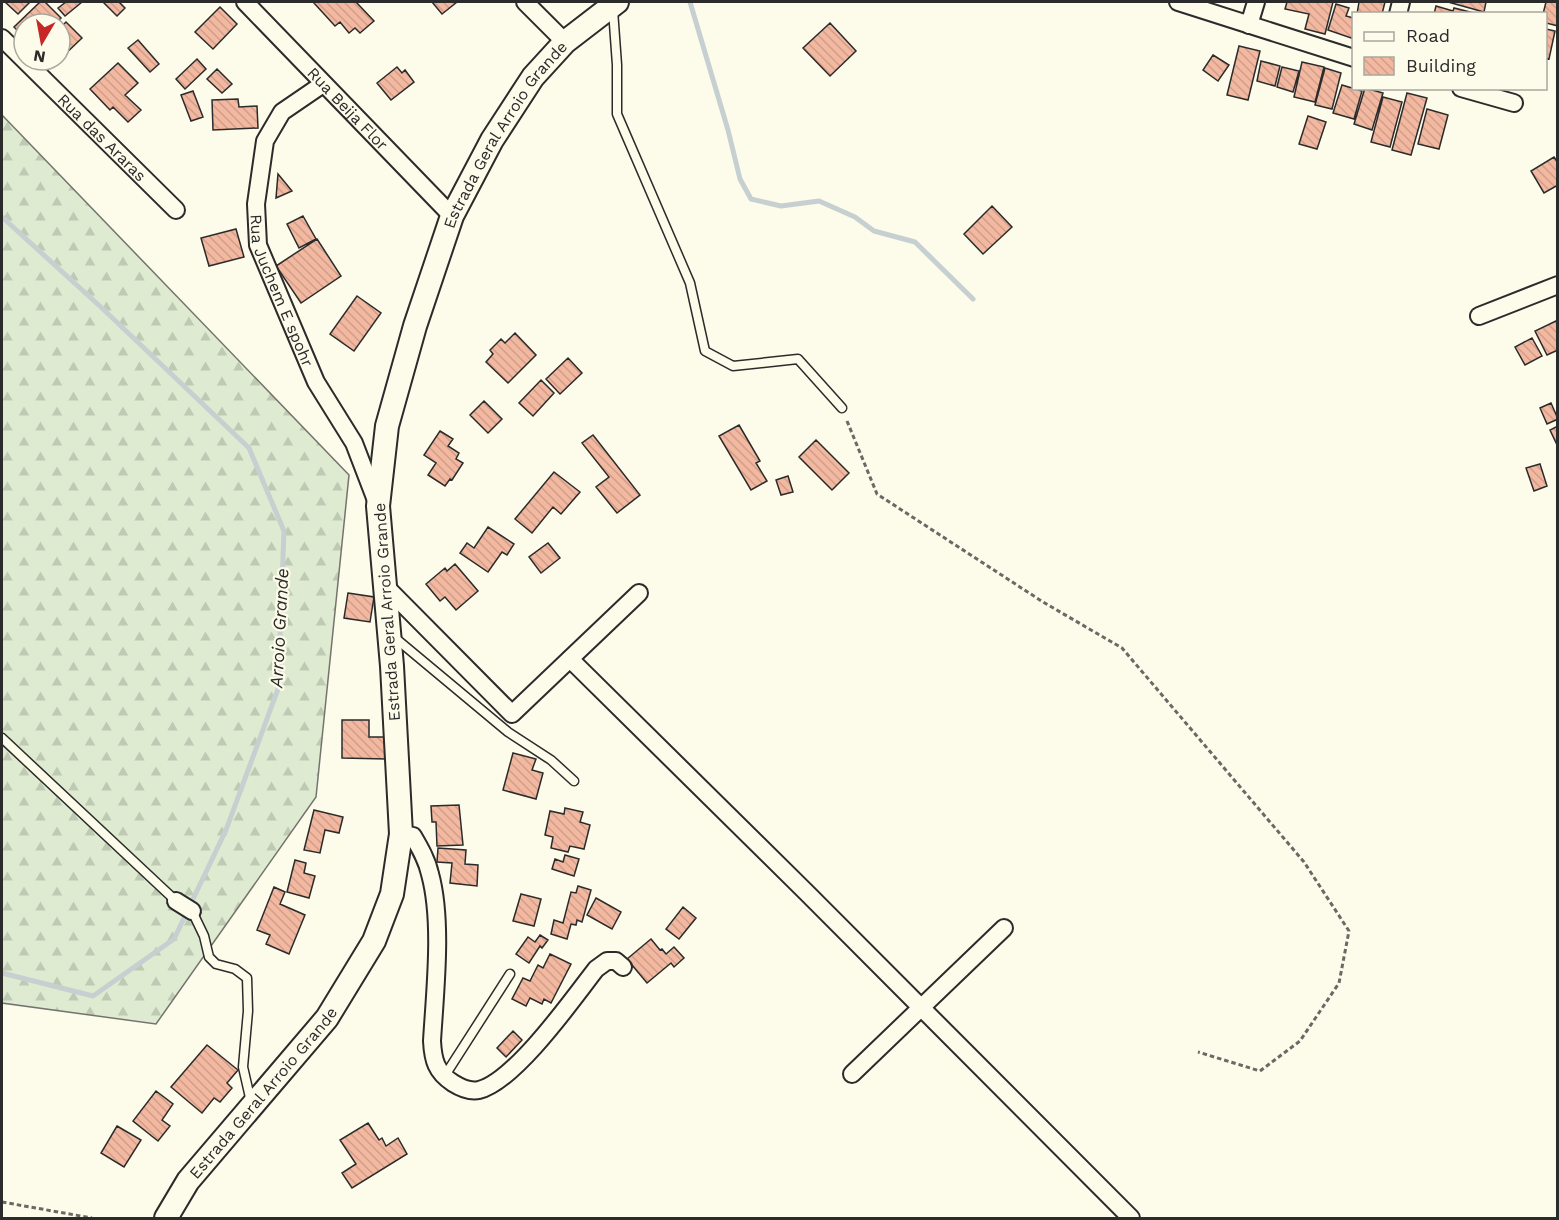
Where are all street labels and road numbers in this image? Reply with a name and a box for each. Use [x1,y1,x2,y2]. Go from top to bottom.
street label: Estrada Geral Arroio Grande [439,37,571,231]
street label: Rua Beija Flor [304,63,392,154]
street label: Rua das Araras [54,89,150,185]
street label: Rua Juchem E spohr [247,214,318,370]
street label: Estrada Geral Arroio Grande [370,502,404,722]
street label: Estrada Geral Arroio Grande [185,1004,341,1182]

